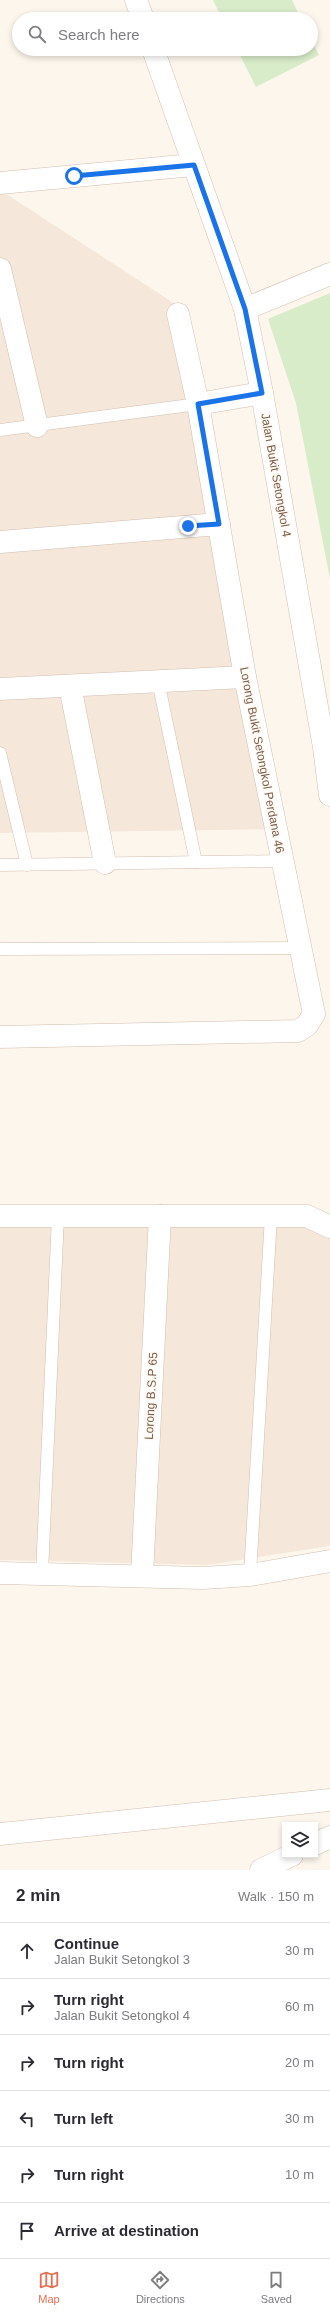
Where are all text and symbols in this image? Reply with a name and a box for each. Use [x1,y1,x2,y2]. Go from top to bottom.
search box [12,12,318,56]
icon: search [26,23,48,45]
text: Search here [58,26,140,43]
route start [65,167,83,185]
street label: Jalan Bukit Setongkol 4 [258,412,294,538]
route end [179,517,197,535]
street label: Lorong Bukit Setongkol Perdana 46 [237,666,287,855]
street label: Lorong B.S.P 65 [142,1351,160,1440]
map controls [282,1822,318,1858]
button: layers [282,1822,318,1858]
text: 2 min [16,1886,60,1905]
text: Walk · 150 m [238,1889,314,1904]
text: Continue [54,1935,119,1952]
icon: ahead [16,1940,38,1962]
text: 30 m [285,1943,314,1958]
text: Jalan Bukit Setongkol 3 [54,1952,190,1967]
text: Turn right [54,1991,124,2008]
icon: right [16,1996,38,2018]
text: 60 m [285,1999,314,2014]
text: Jalan Bukit Setongkol 4 [54,2008,190,2023]
icon: right [16,2052,38,2074]
text: Turn right [54,2054,124,2071]
text: 20 m [285,2055,314,2070]
icon: left [16,2108,38,2130]
text: Turn left [54,2110,113,2127]
text: 30 m [285,2111,314,2126]
icon: right [16,2164,38,2186]
text: Turn right [54,2166,124,2183]
text: 10 m [285,2167,314,2182]
icon: arrive [16,2220,38,2242]
text: Arrive at destination [54,2222,199,2239]
tab: Map [38,2269,60,2305]
tab: Directions [136,2269,185,2305]
tab: Saved [261,2269,292,2305]

